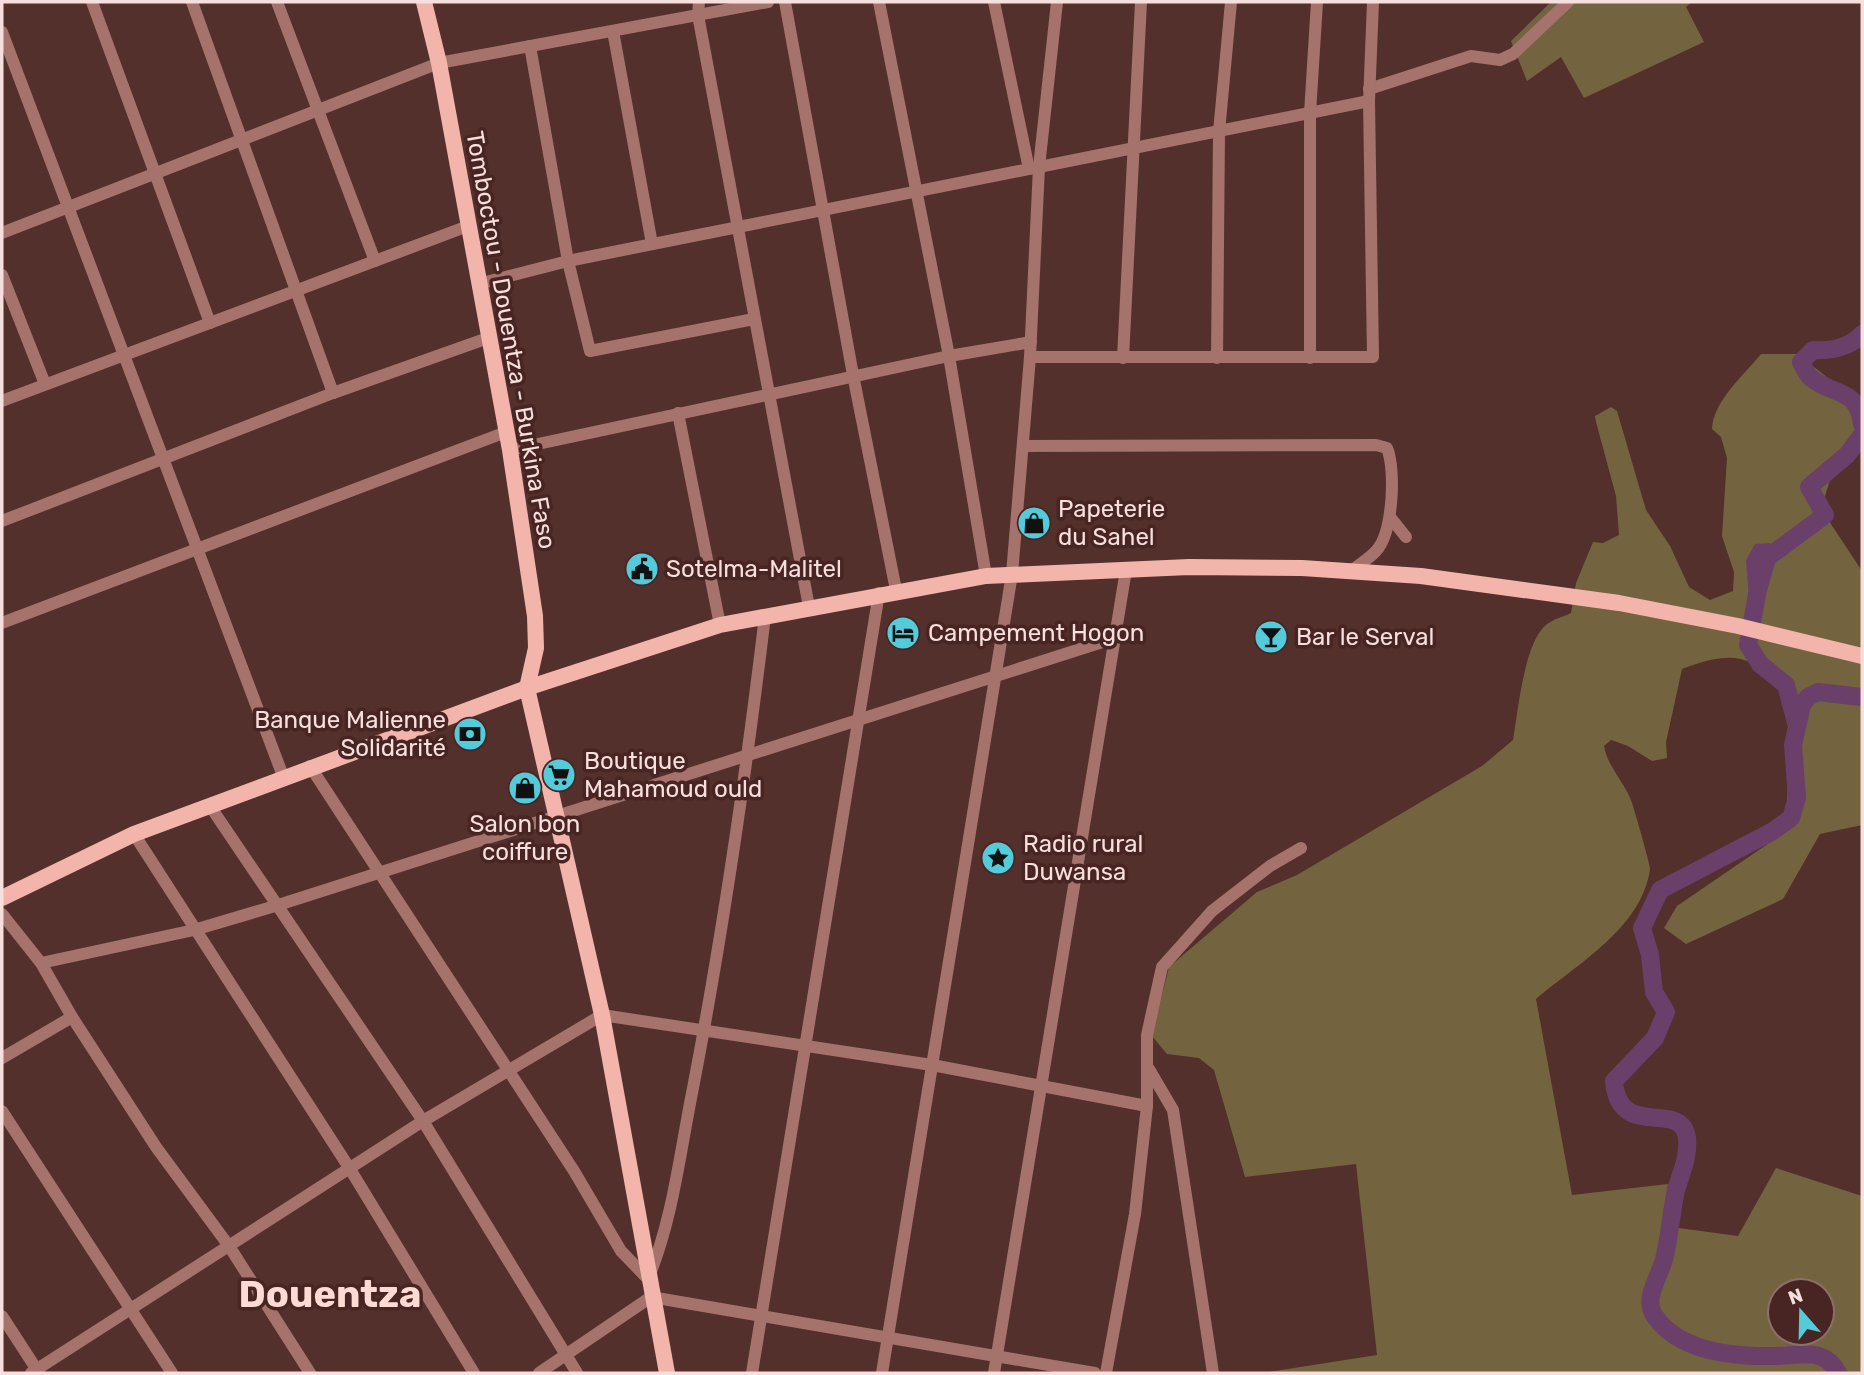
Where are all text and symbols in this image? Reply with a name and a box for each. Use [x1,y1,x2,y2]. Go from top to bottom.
street label: Tomboctou - Douentza - Burkina Faso [460,129,562,551]
place label: Papeterie du Sahel [1058,495,1165,551]
shop icon: Papeterie du Sahel [1015,504,1053,542]
public building icon: Sotelma-Malitel [623,550,661,588]
place label: Sotelma-Malitel [666,555,842,583]
hotel icon: Campement Hogon [884,614,922,652]
bar icon: Bar le Serval [1252,618,1290,656]
place label: Campement Hogon [928,619,1144,647]
place label: Bar le Serval [1296,623,1434,651]
place label: Banque Malienne Solidarité [254,706,446,762]
bank icon: Banque Malienne Solidarité [451,715,489,753]
place label: Boutique Mahamoud ould [584,747,762,803]
supermarket icon: Boutique Mahamoud ould [540,756,578,794]
shop icon: Salon bon coiffure [506,769,544,807]
place label: Salon bon coiffure [470,810,580,866]
place label: Radio rural Duwansa [1023,830,1143,886]
place icon: Radio rural Duwansa [979,839,1017,877]
district label: Douentza [239,1271,421,1317]
north arrow [1766,1277,1836,1347]
text: N [1785,1283,1806,1310]

